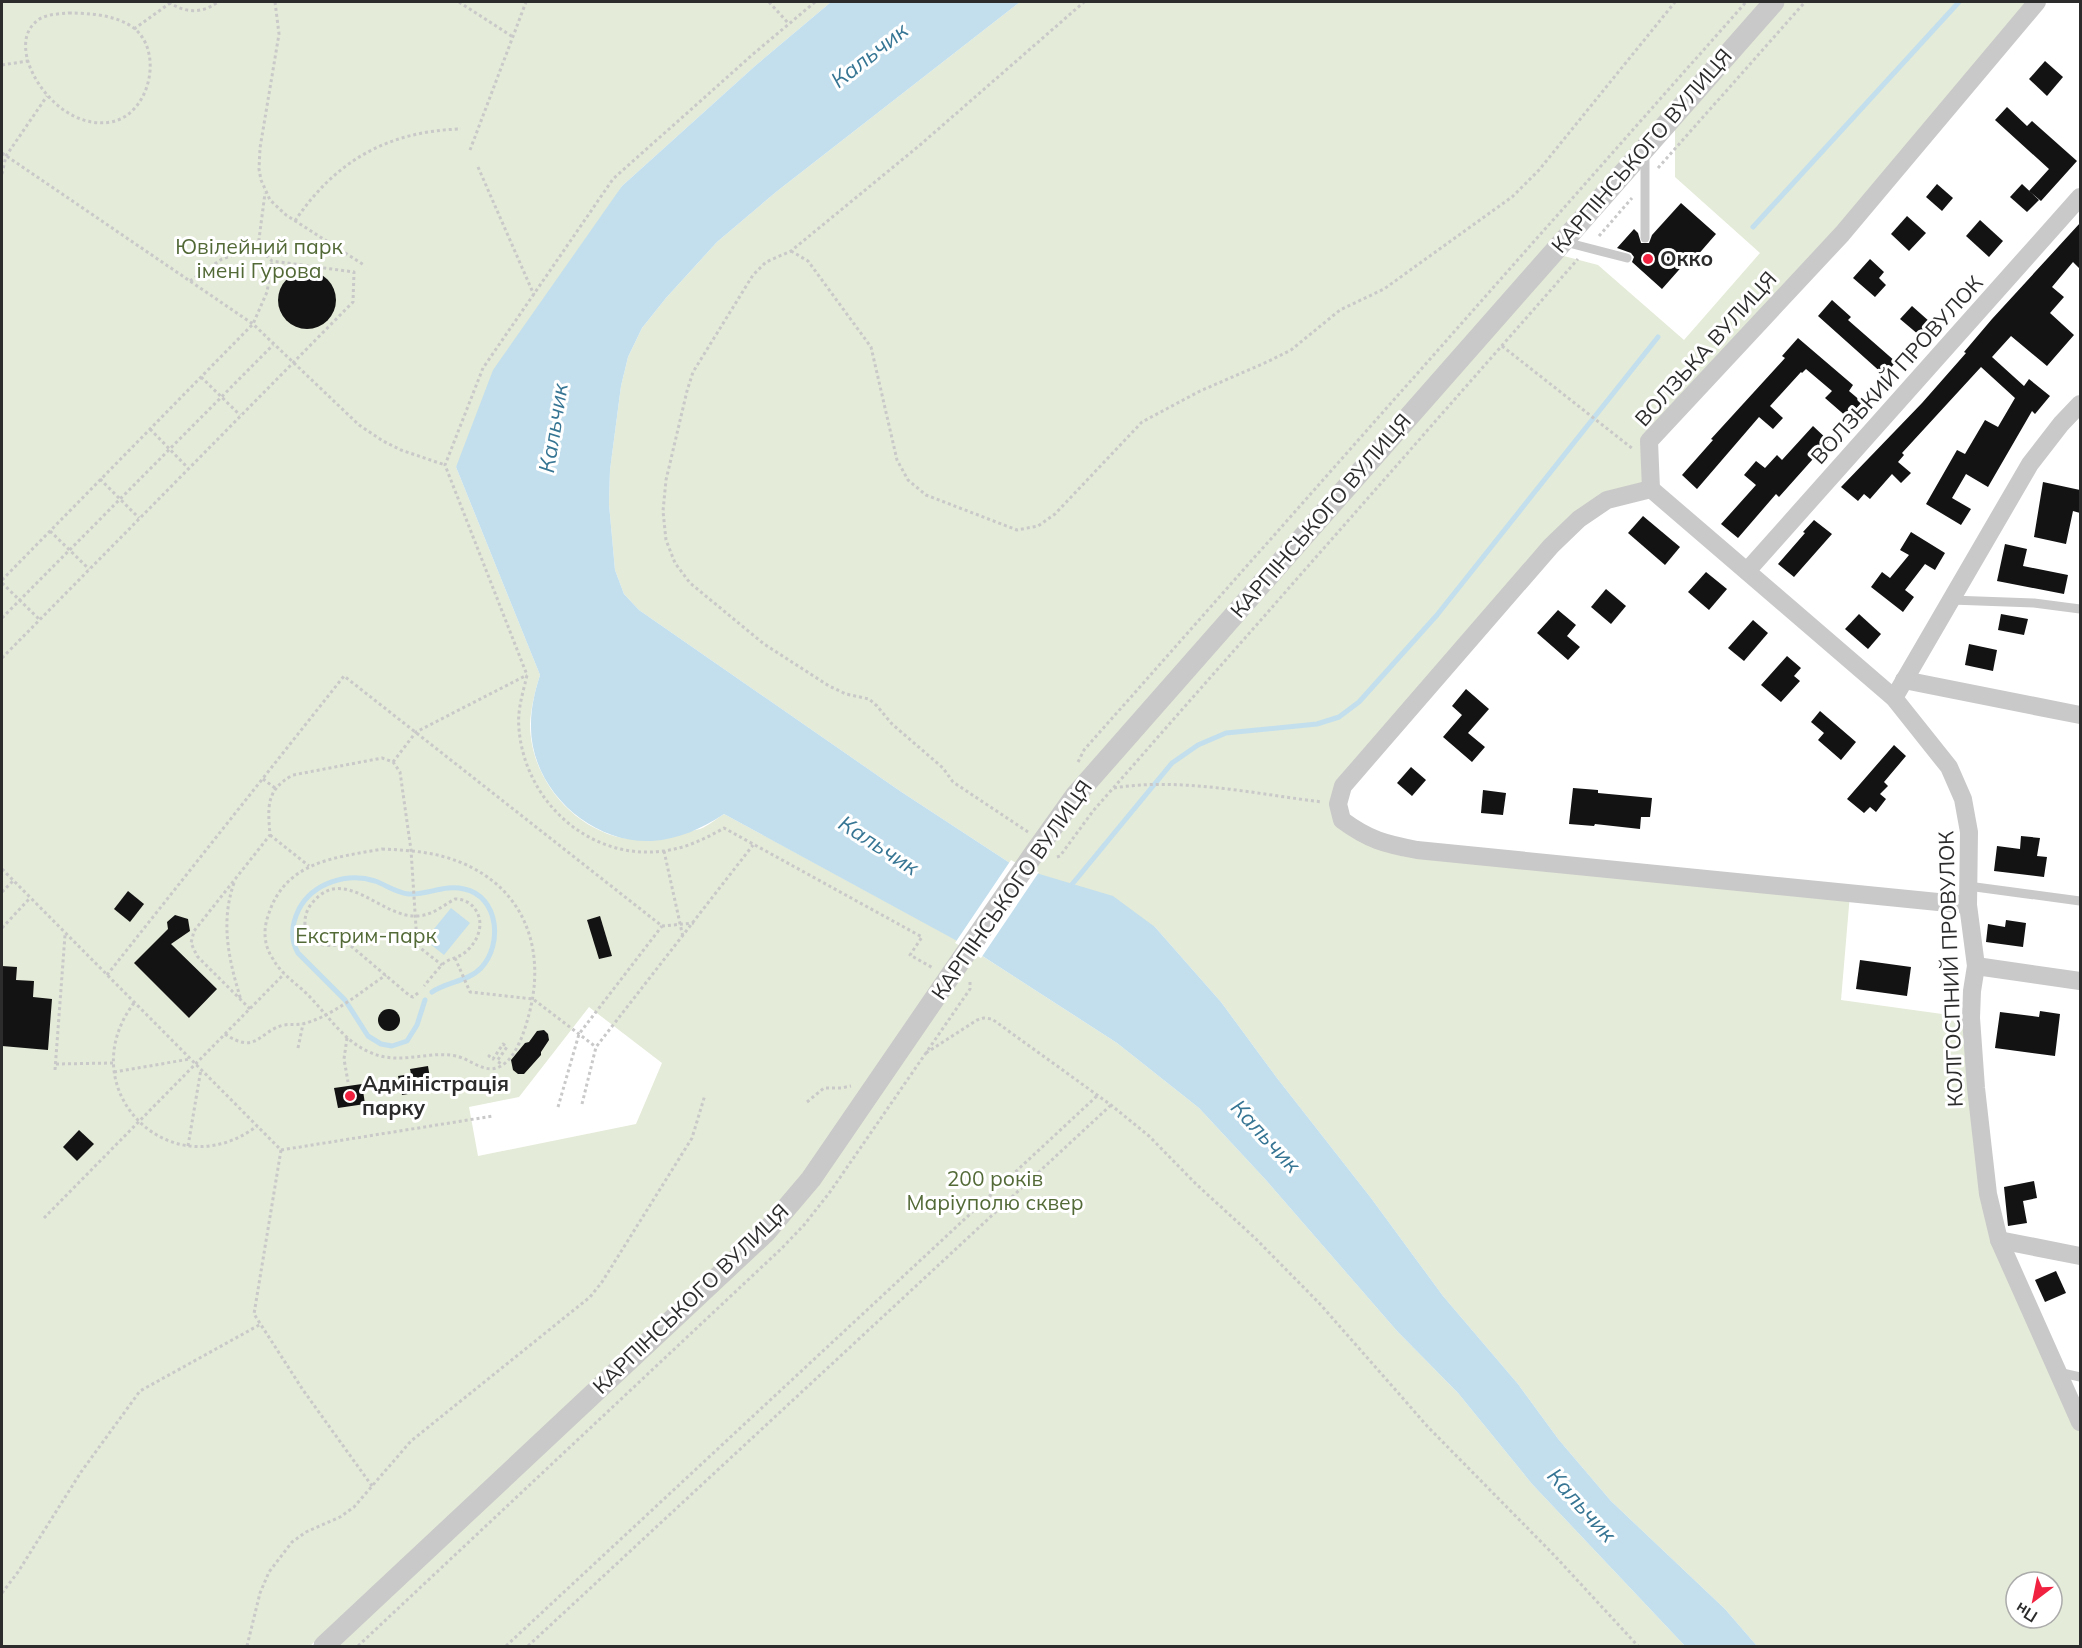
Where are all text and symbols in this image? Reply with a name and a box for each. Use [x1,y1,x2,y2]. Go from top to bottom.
water label: Кальчик [825,15,914,94]
street label: КАРПІНСЬКОГО ВУЛИЦЯ [1545,43,1737,258]
park label: Ювілейний парк імені Гурова [175,233,344,283]
place label: Окко [1660,245,1713,271]
marker: Окко [1641,252,1655,266]
street label: ВОЛЗЬКА ВУЛИЦЯ [1629,266,1782,431]
street label: ВОЛЗЬКИЙ ПРОВУЛОК [1805,270,1988,469]
water label: Кальчик [532,380,574,475]
street label: КАРПІНСЬКОГО ВУЛИЦЯ [1224,408,1416,623]
street label: КАРПІНСЬКОГО ВУЛИЦЯ [925,775,1097,1004]
water label: Кальчик [834,809,925,882]
street label: КОЛГОСПНИЙ ПРОВУЛОК [1932,830,1968,1108]
park label: Екстрим-парк [295,922,438,948]
place label: Адміністрація парку [362,1070,509,1120]
marker: Адміністрація парку [343,1089,357,1103]
water label: Кальчик [1225,1093,1308,1179]
park label: 200 років Маріуполю сквер [906,1165,1084,1215]
street label: КАРПІНСЬКОГО ВУЛИЦЯ [587,1198,794,1399]
water label: Кальчик [1541,1462,1623,1549]
north arrow [2004,1570,2064,1630]
text: Пн [2011,1598,2041,1627]

